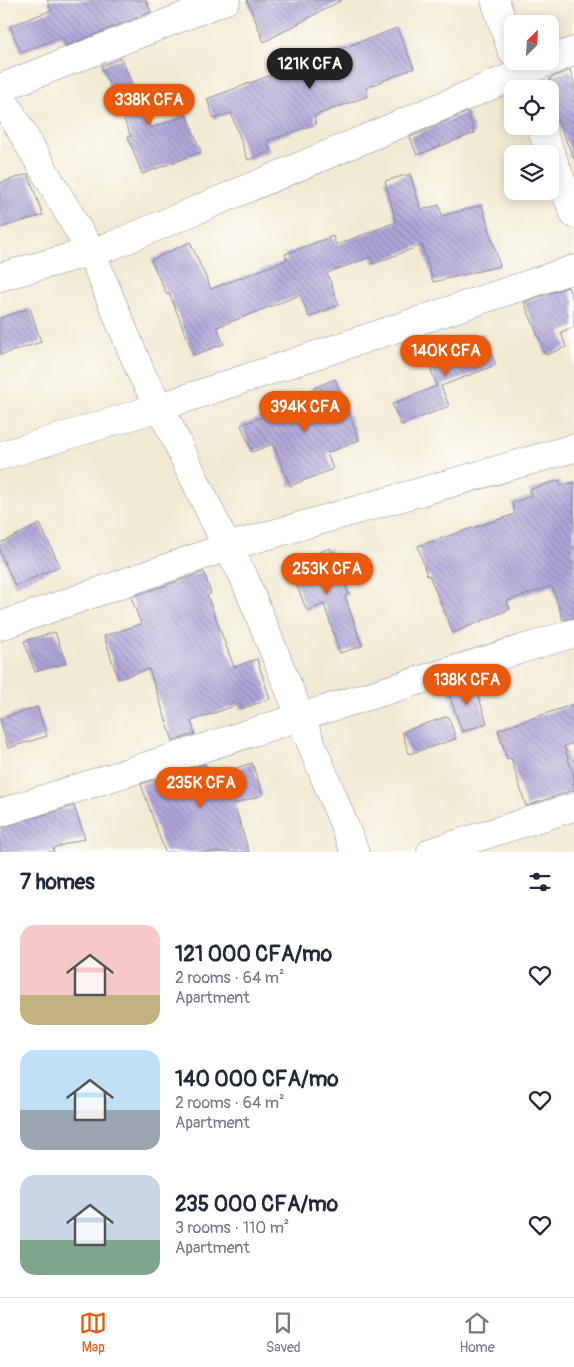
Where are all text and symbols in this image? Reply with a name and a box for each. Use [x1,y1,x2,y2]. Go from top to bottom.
north arrow [504,15,559,70]
map controls [504,15,559,200]
pin: 121K CFA [258,48,362,90]
text: 121K CFA [278,54,342,74]
button: locate [504,80,559,135]
pin: 338K CFA [97,84,201,126]
text: 338K CFA [115,90,183,110]
button: layers [504,145,559,200]
pin: 140K CFA [394,334,498,377]
text: 140K CFA [411,341,481,361]
pin: 394K CFA [253,390,357,433]
text: 394K CFA [270,397,340,417]
pin: 253K CFA [275,552,379,595]
text: 253K CFA [292,559,362,579]
pin: 138K CFA [415,664,519,706]
text: 138K CFA [434,670,500,690]
pin: 235K CFA [149,766,253,809]
text: 235K CFA [166,773,236,793]
icon: filters [526,868,554,896]
text: 7 homes [20,869,95,896]
text: 121 000 CFA/mo [175,941,332,968]
icon: home [60,945,120,1005]
icon: heart [526,961,554,989]
text: 2 rooms · 64 m² [175,968,285,988]
text: Apartment [175,988,250,1008]
text: 140 000 CFA/mo [175,1066,339,1093]
icon: home [60,1070,120,1130]
icon: heart [526,1086,554,1114]
text: 2 rooms · 64 m² [175,1093,285,1113]
text: Apartment [175,1113,250,1133]
text: 235 000 CFA/mo [175,1191,338,1218]
icon: home [60,1195,120,1255]
icon: heart [526,1211,554,1239]
text: 3 rooms · 110 m² [175,1218,289,1238]
text: Apartment [175,1238,250,1258]
tab: Map [79,1309,107,1356]
tab: Saved [266,1309,301,1356]
tab: Home [459,1309,495,1356]

